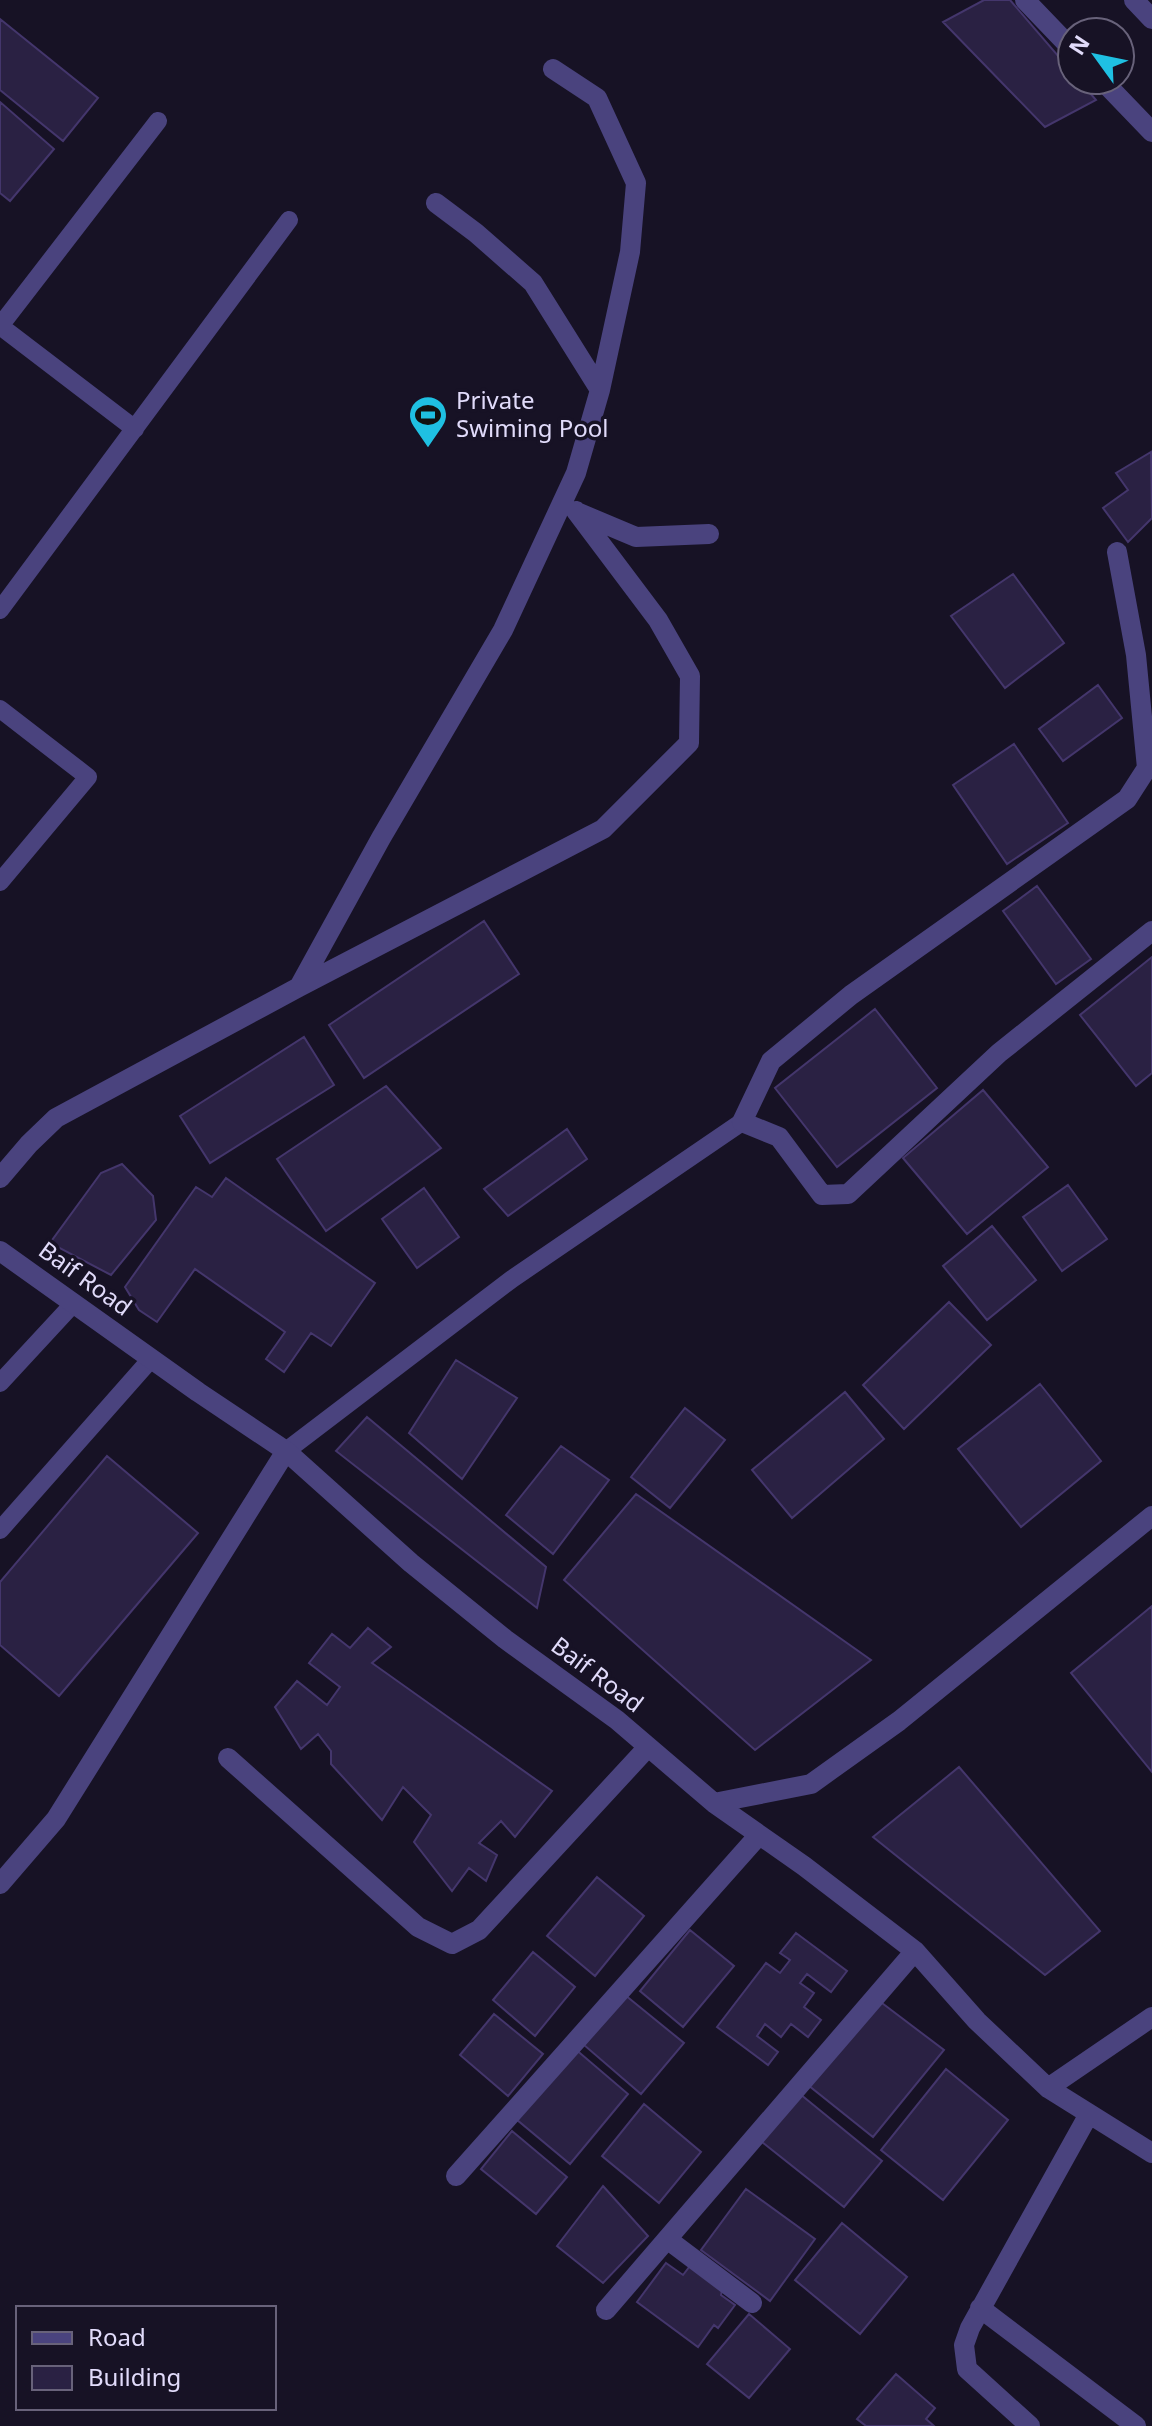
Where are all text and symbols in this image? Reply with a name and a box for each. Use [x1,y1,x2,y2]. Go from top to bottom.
north arrow [1056,16,1136,96]
text: N [1061,29,1096,60]
place label: Private Swiming Pool [456,383,608,444]
sports icon: Private Swiming Pool [407,394,449,449]
street label: Baif Road [33,1233,139,1323]
street label: Baif Road [545,1628,651,1719]
legend [16,2306,276,2410]
text: Road [88,2320,146,2353]
text: Building [88,2360,181,2393]

